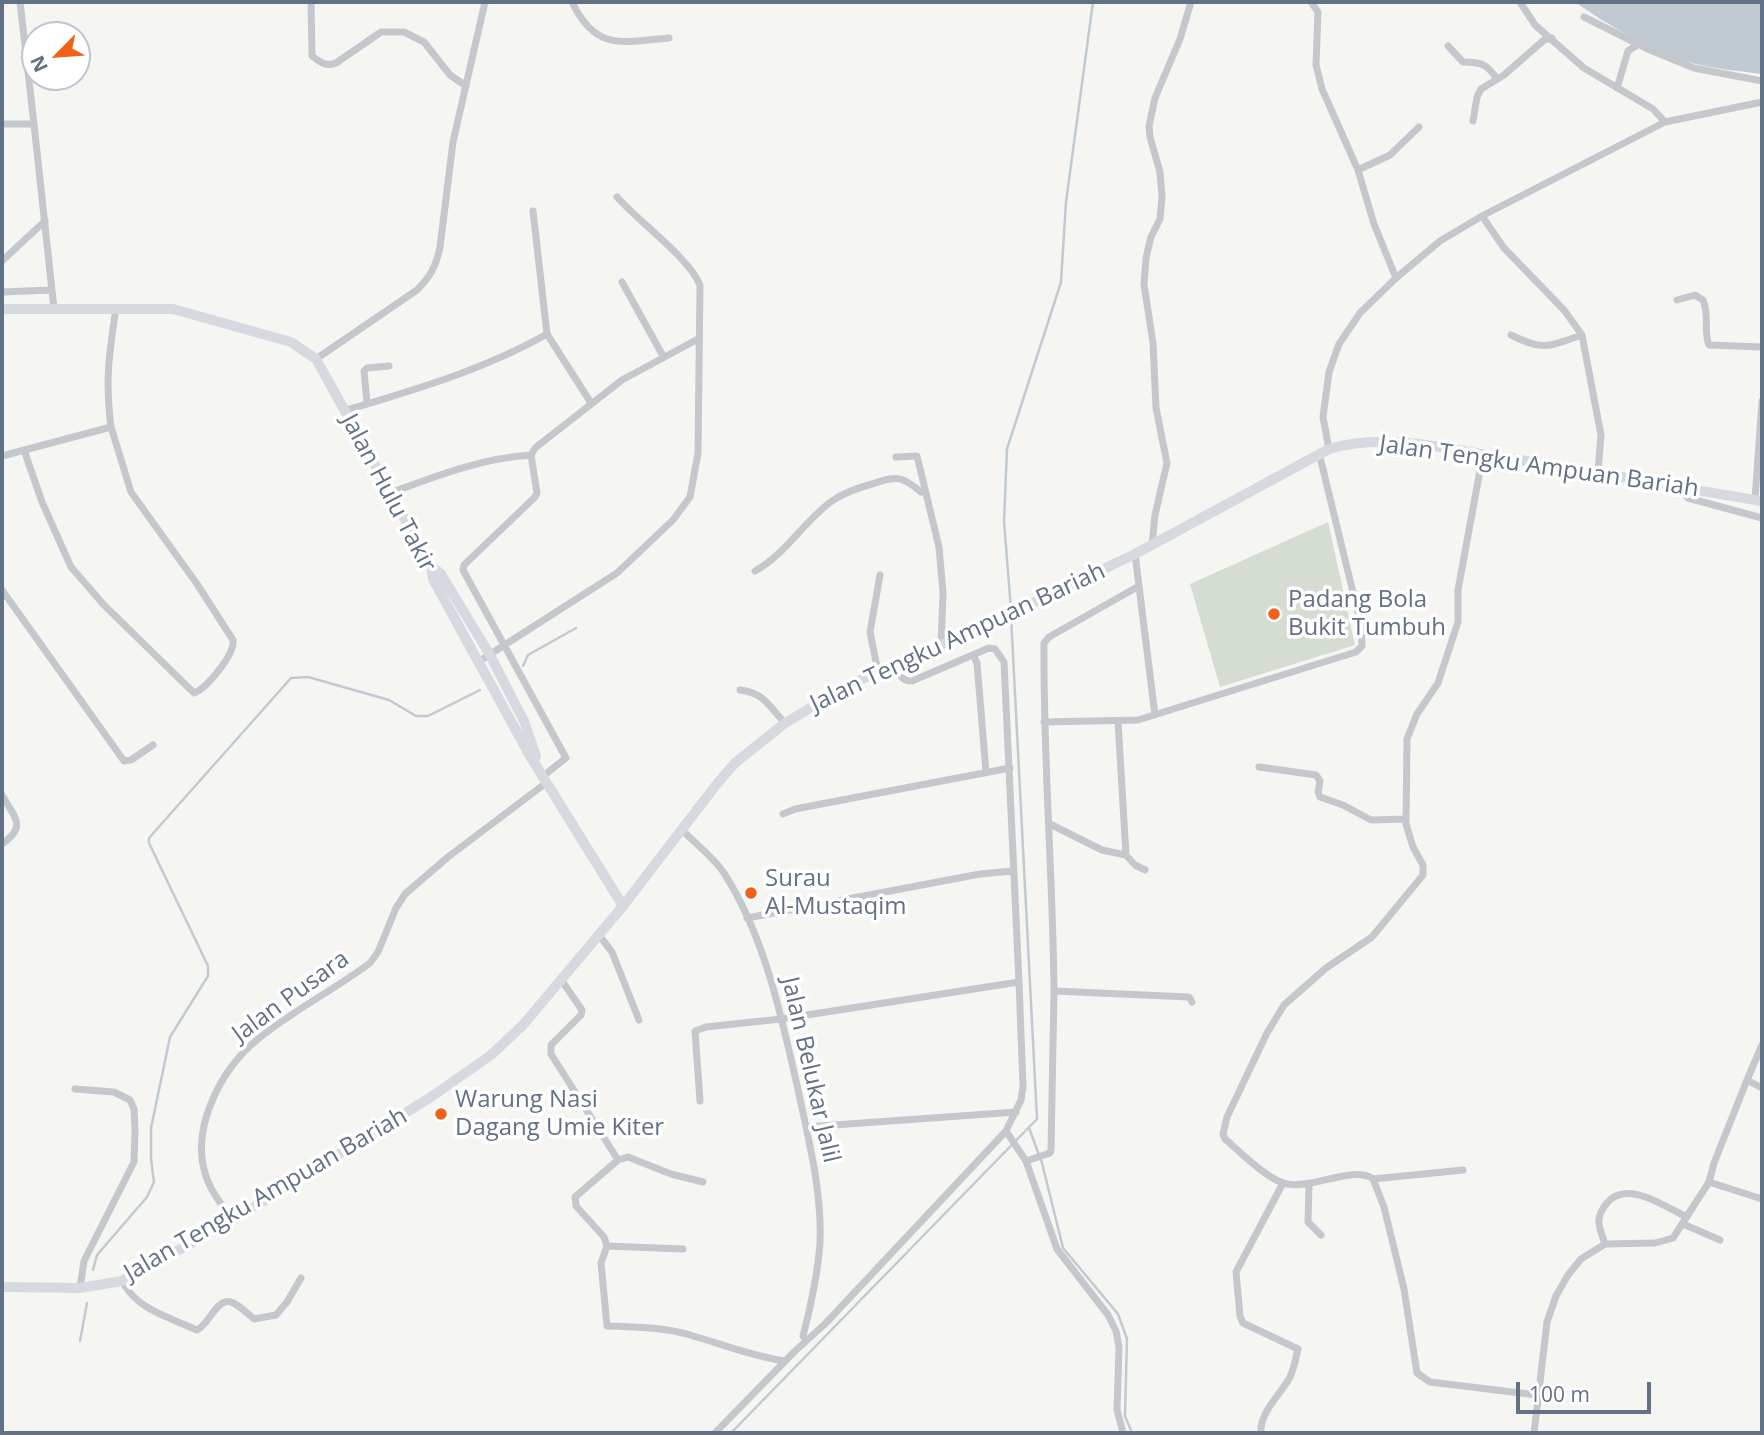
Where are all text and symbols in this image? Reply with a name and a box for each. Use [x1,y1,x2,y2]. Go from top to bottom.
north arrow [21,21,91,91]
text: N [24,52,54,77]
street label: Jalan Hulu Takir [334,409,442,577]
street label: Jalan Tengku Ampuan Bariah [1378,430,1700,504]
street label: Jalan Tengku Ampuan Bariah [806,557,1110,719]
place label: Padang Bola Bukit Tumbuh [1288,586,1446,642]
marker: Padang Bola Bukit Tumbuh [1266,606,1282,622]
place label: Surau Al-Mustaqim [765,865,907,921]
marker: Surau Al-Mustaqim [743,885,759,901]
street label: Jalan Pusara [227,945,355,1049]
street label: Jalan Belukar Jalil [775,974,845,1166]
place label: Warung Nasi Dagang Umie Kiter [455,1086,664,1142]
street label: Jalan Tengku Ampuan Bariah [119,1102,413,1288]
marker: Warung Nasi Dagang Umie Kiter [433,1106,449,1122]
scale bar [1519,1368,1654,1412]
text: 100 m [1529,1380,1590,1408]

